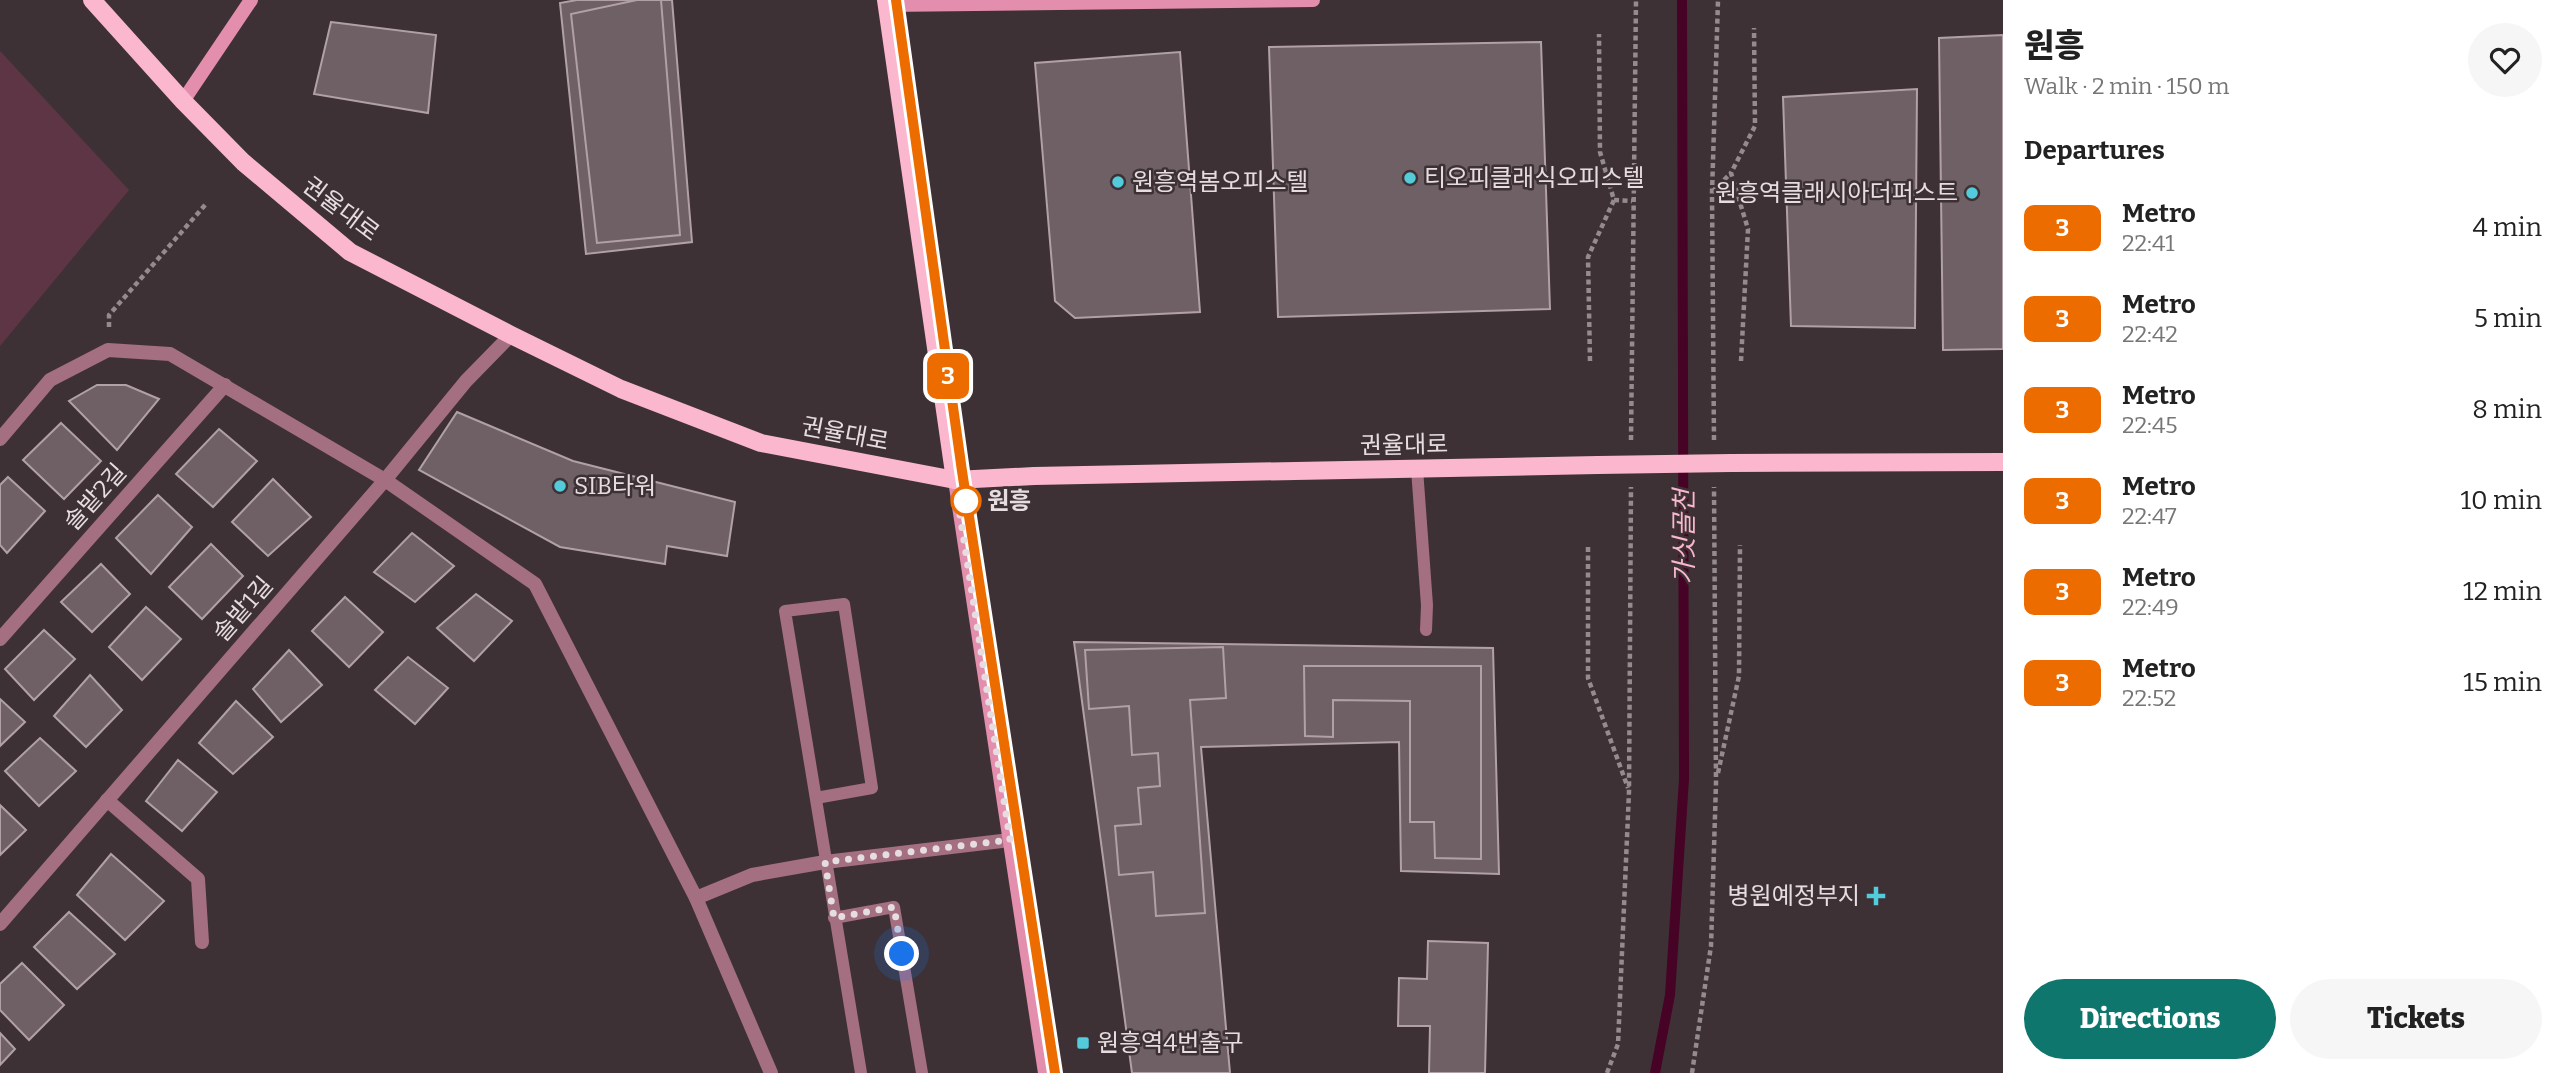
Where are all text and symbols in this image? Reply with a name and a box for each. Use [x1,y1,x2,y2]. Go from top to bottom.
button: heart [2468,23,2542,97]
text: 원흥 [2024,26,2085,66]
text: Walk · 2 min · 150 m [2024,72,2229,100]
text: Departures [2024,135,2165,166]
place label: 티오피클래식오피스텔 [1424,164,1645,192]
place label: 원흥역봄오피스텔 [1132,168,1309,196]
marker: 티오피클래식오피스텔 [1402,170,1418,186]
street label: 권율대로 [297,171,385,247]
marker: 원흥역봄오피스텔 [1110,174,1126,190]
place label: 원흥역클래시아더퍼스트 [1715,179,1958,207]
marker: 원흥역클래시아더퍼스트 [1964,185,1980,201]
text: Metro [2122,198,2196,229]
text: 4 min [2473,212,2542,243]
text: 3 [2056,214,2069,242]
text: 22:41 [2122,229,2175,257]
text: Metro [2122,289,2196,320]
text: 5 min [2474,303,2542,334]
text: 3 [2056,305,2069,333]
text: 22:42 [2122,320,2178,348]
line badge: 3 [925,353,971,399]
text: 3 [941,362,955,390]
text: Metro [2122,380,2196,411]
text: 8 min [2472,394,2542,425]
text: 3 [2056,396,2069,424]
text: 22:45 [2122,411,2178,439]
street label: 권율대로 [799,412,891,456]
street label: 권율대로 [1360,430,1448,460]
street label: 솔밭2길 [58,458,132,536]
text: Metro [2122,471,2196,502]
place label: SIB타워 [574,472,656,500]
marker: SIB타워 [552,478,568,494]
text: 10 min [2461,485,2542,516]
marker: 원흥 [951,486,981,516]
water label: 가싯골천 [1669,486,1700,585]
place label: 원흥 [987,487,1031,515]
text: 3 [2056,487,2069,515]
text: 22:47 [2122,502,2177,530]
text: Metro [2122,562,2196,593]
street label: 솔밭1길 [208,571,278,647]
text: 12 min [2463,576,2542,607]
text: 3 [2056,578,2069,606]
text: 22:49 [2122,593,2179,621]
text: Metro [2122,653,2196,684]
text: 15 min [2463,667,2542,698]
text: 3 [2056,669,2069,697]
text: 22:52 [2122,684,2176,712]
place label: 병원예정부지 [1728,882,1860,910]
marker: 병원예정부지 [1866,886,1886,906]
your location [884,936,919,971]
button: Directions [2024,979,2276,1059]
button: Tickets [2290,979,2542,1059]
place label: 원흥역4번출구 [1097,1029,1244,1057]
marker: 원흥역4번출구 [1075,1035,1091,1051]

